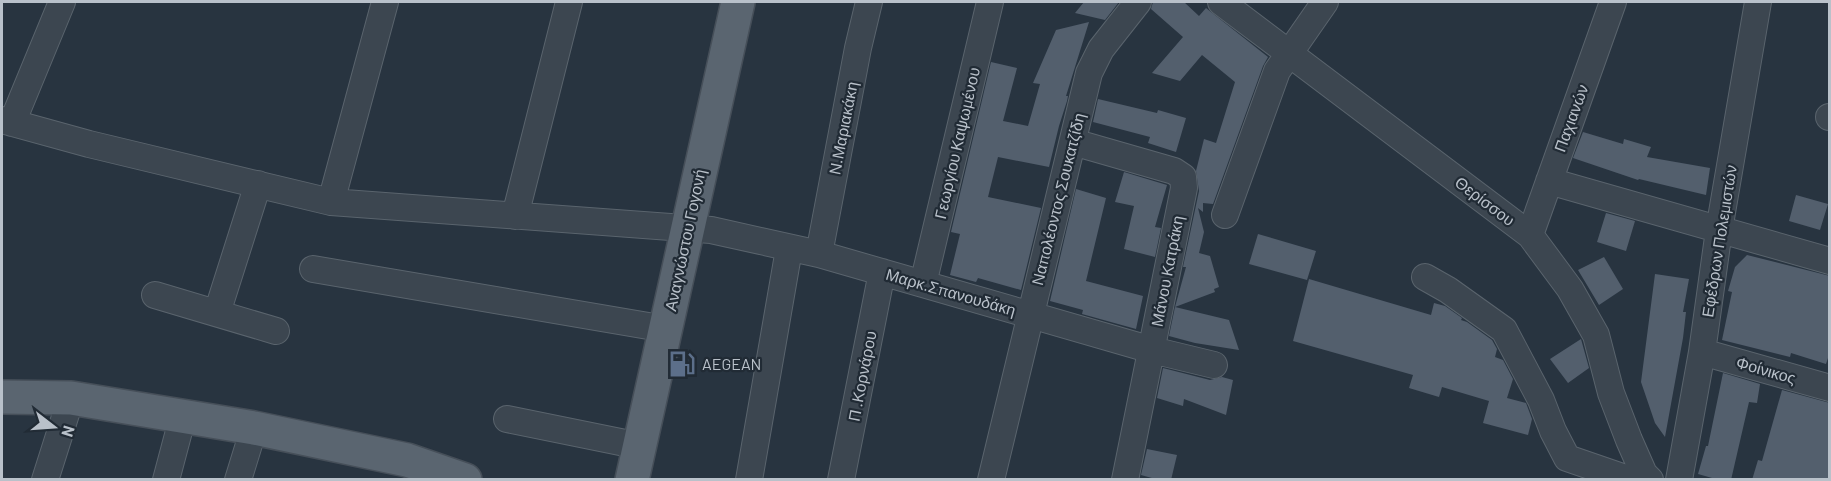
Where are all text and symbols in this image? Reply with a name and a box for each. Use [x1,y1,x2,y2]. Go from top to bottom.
street label: Γεωργίου Καψωμένου [930,65,983,221]
street label: Ν.Μαριακάκη [824,80,861,176]
street label: Παχιανών [1550,81,1592,154]
street label: Ναπολέοντος Σουκατζίδη [1027,111,1089,287]
street label: Εφέδρων Πολεμιστών [1697,163,1740,318]
street label: Αναγνώστου Γογονή [660,167,709,313]
street label: Θερίσσου [1452,172,1519,229]
street label: Μάνου Κατράκη [1146,214,1187,328]
street label: Μαρκ.Σπανουδάκη [884,264,1018,319]
street label: Π .Κορνάρου [843,329,880,423]
fuel station icon: AEGEAN [667,349,697,379]
street label: Φοίνικος [1734,352,1798,387]
place label: AEGEAN [702,354,761,373]
north arrow [24,397,84,457]
text: N [58,424,79,439]

